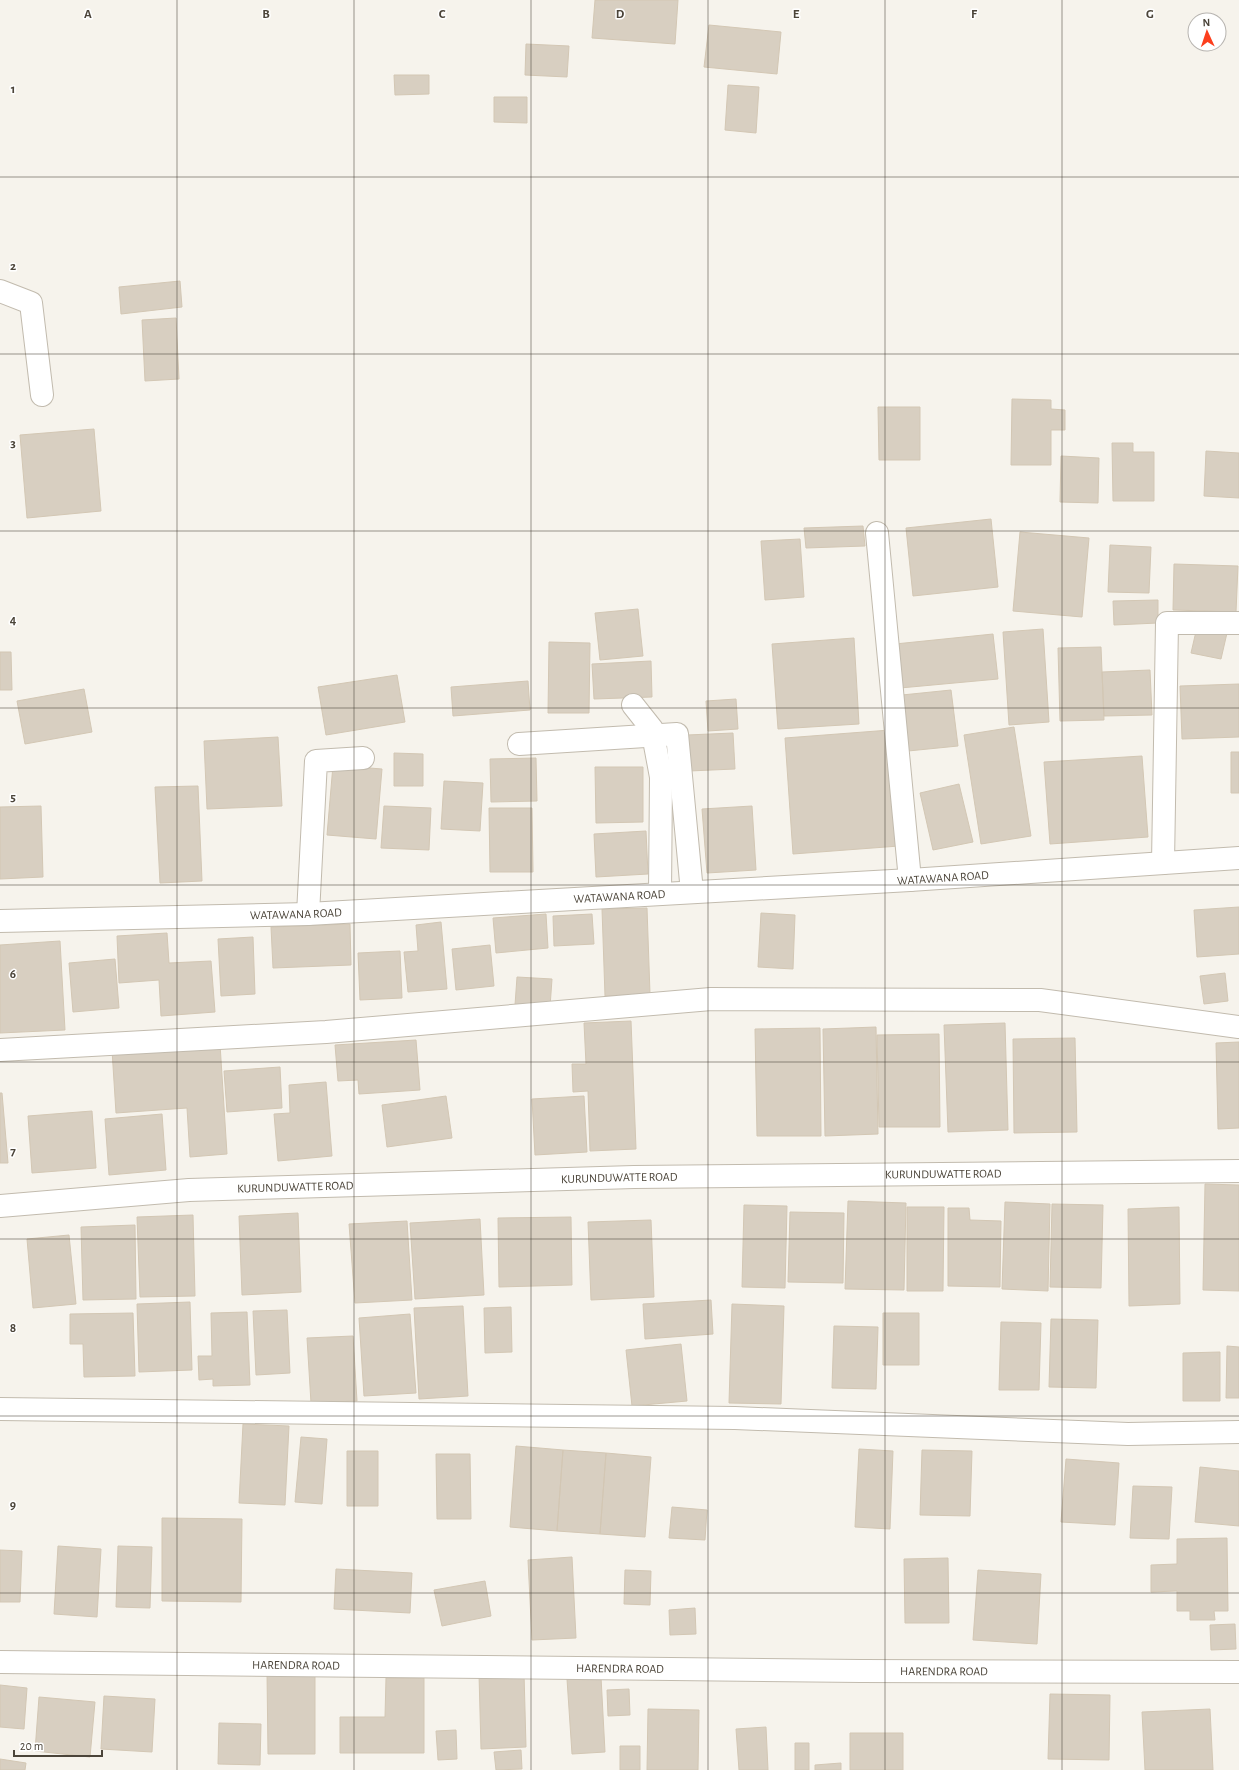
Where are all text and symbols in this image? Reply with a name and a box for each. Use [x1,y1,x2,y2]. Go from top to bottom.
text: A [84,8,92,21]
text: B [262,8,270,21]
text: C [439,8,446,21]
text: D [616,8,625,21]
text: E [793,8,800,21]
text: F [971,8,978,21]
text: G [1146,8,1154,21]
north arrow [1187,12,1227,52]
text: N [1202,17,1211,28]
text: 1 [11,83,15,96]
text: 2 [10,260,16,273]
text: 3 [10,437,16,450]
text: 4 [10,614,17,627]
text: 5 [10,791,16,804]
street label: WATAWANA ROAD [897,869,989,887]
street label: WATAWANA ROAD [573,888,666,905]
street label: WATAWANA ROAD [250,906,342,921]
text: 6 [10,968,16,981]
text: 7 [10,1145,16,1158]
street label: KURUNDUWATTE ROAD [885,1167,1002,1181]
street label: KURUNDUWATTE ROAD [561,1171,678,1185]
street label: KURUNDUWATTE ROAD [237,1179,354,1195]
text: 8 [10,1322,16,1335]
text: 9 [10,1499,16,1512]
street label: HARENDRA ROAD [252,1659,340,1672]
street label: HARENDRA ROAD [576,1662,664,1675]
street label: HARENDRA ROAD [900,1665,988,1677]
scale bar [14,1732,102,1758]
text: 20 m [20,1740,43,1752]

